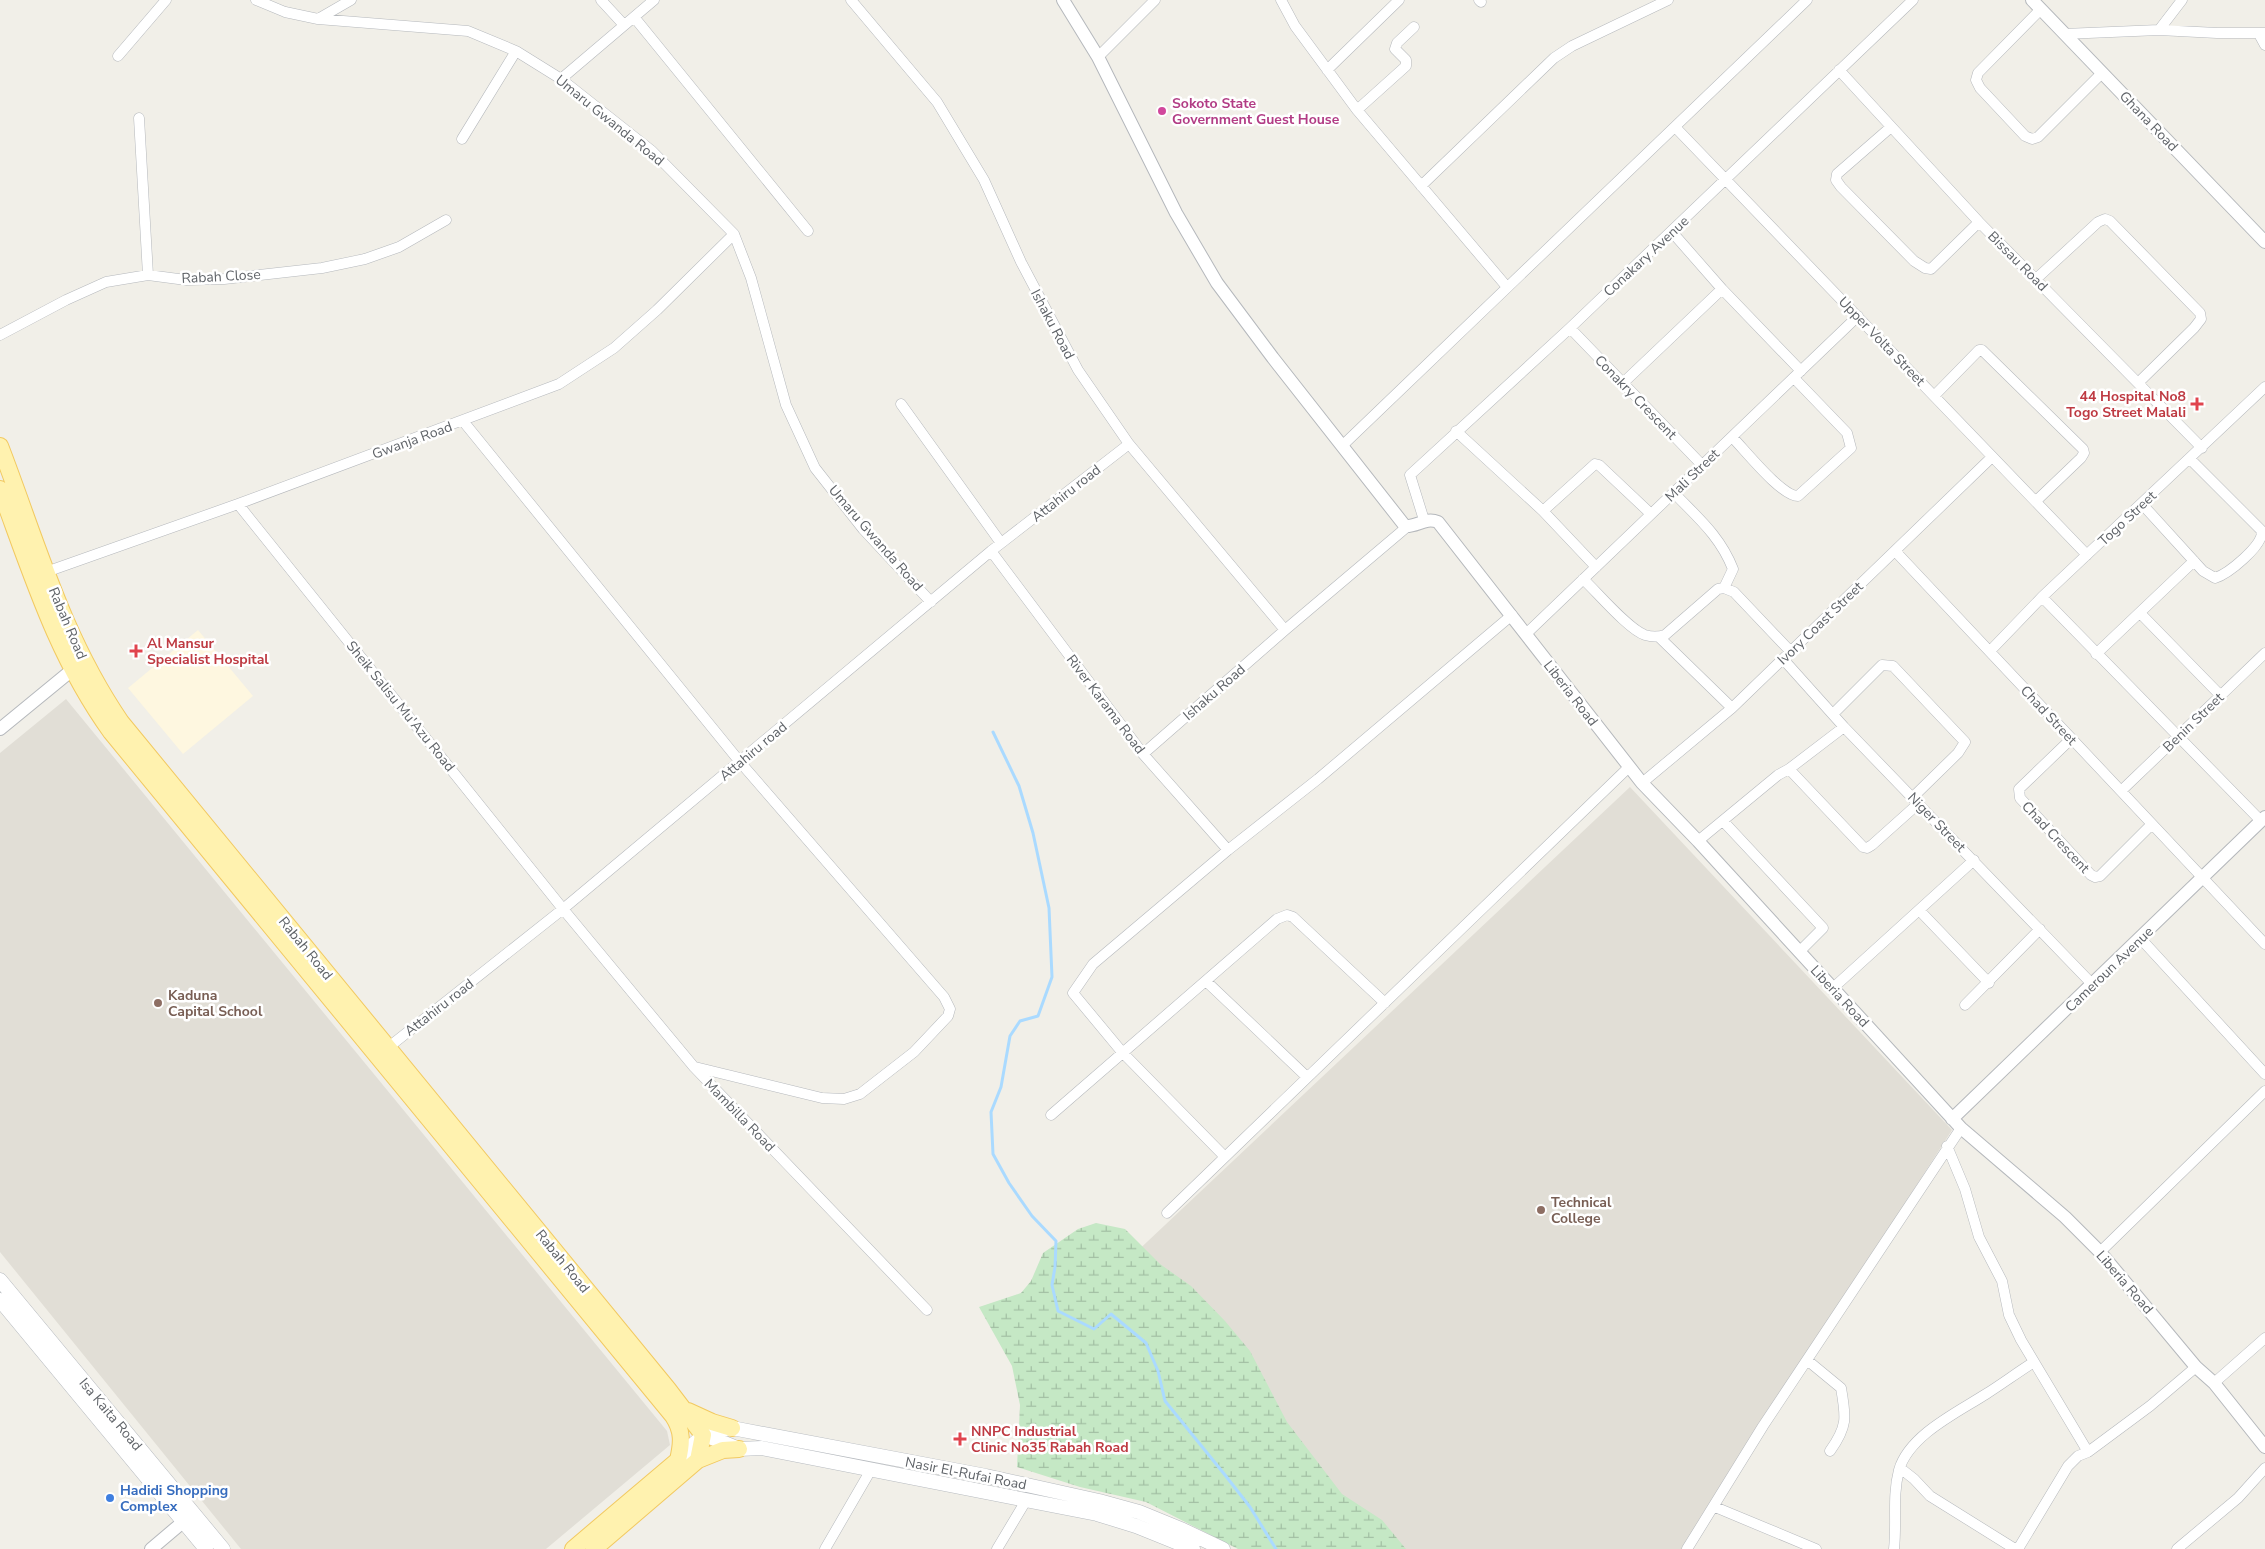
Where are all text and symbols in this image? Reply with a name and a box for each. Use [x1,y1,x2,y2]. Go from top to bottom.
street label: Umaru Gwanda Road [551,71,668,170]
street label: Ghana Road [2115,87,2182,156]
place label: Sokoto State Government Guest House [1172,94,1340,129]
marker: Sokoto State Government Guest House [1156,105,1168,117]
street label: Conakary Avenue [1600,212,1693,301]
street label: Bissau Road [1983,227,2052,296]
street label: Rabah Close [181,265,261,288]
street label: Ishaku Road [1026,286,1079,363]
street label: Upper Volta Street [1834,293,1929,390]
street label: Conakry Crescent [1590,351,1681,444]
place label: 44 Hospital No8 Togo Street Malali [2066,387,2186,422]
marker: 44 Hospital No8 Togo Street Malali [2190,397,2204,411]
street label: Gwanja Road [369,417,455,464]
street label: Mali Street [1661,445,1724,506]
street label: Attahiru road [1028,460,1105,526]
street label: Umaru Gwanda Road [824,481,927,595]
street label: Togo Street [2094,486,2161,550]
street label: Ivory Coast Street [1773,577,1867,669]
street label: Rabah Road [44,584,91,662]
place label: Al Mansur Specialist Hospital [147,634,269,669]
street label: Sheik Salisu Mu'Azu Road [342,637,459,776]
marker: Al Mansur Specialist Hospital [129,644,143,658]
street label: River Karama Road [1062,651,1149,758]
street label: Liberia Road [1539,657,1602,730]
street label: Ishaku Road [1179,660,1250,725]
street label: Chad Street [2016,682,2081,749]
street label: Benin Street [2159,688,2228,756]
street label: Attahiru road [715,717,791,785]
street label: Niger Street [1903,788,1970,856]
street label: Chad Crescent [2017,797,2094,877]
street label: Rabah Road [274,913,337,984]
street label: Cameroun Avenue [2061,922,2158,1016]
street label: Liberia Road [1806,961,1873,1031]
street label: Attahiru road [401,974,478,1040]
place label: Kaduna Capital School [168,986,263,1021]
marker: Kaduna Capital School [152,997,164,1009]
street label: Mambilla Road [700,1075,779,1156]
place label: Technical College [1551,1193,1612,1228]
marker: Technical College [1535,1204,1547,1216]
street label: Rabah Road [531,1226,594,1297]
street label: Liberia Road [2092,1247,2157,1318]
street label: Isa Kaita Road [75,1374,147,1455]
place label: NNPC Industrial Clinic No35 Rabah Road [971,1422,1129,1457]
marker: NNPC Industrial Clinic No35 Rabah Road [953,1432,967,1446]
street label: Nasir El-Rufai Road [904,1452,1028,1495]
place label: Hadidi Shopping Complex [120,1481,228,1516]
marker: Hadidi Shopping Complex [104,1492,116,1504]

